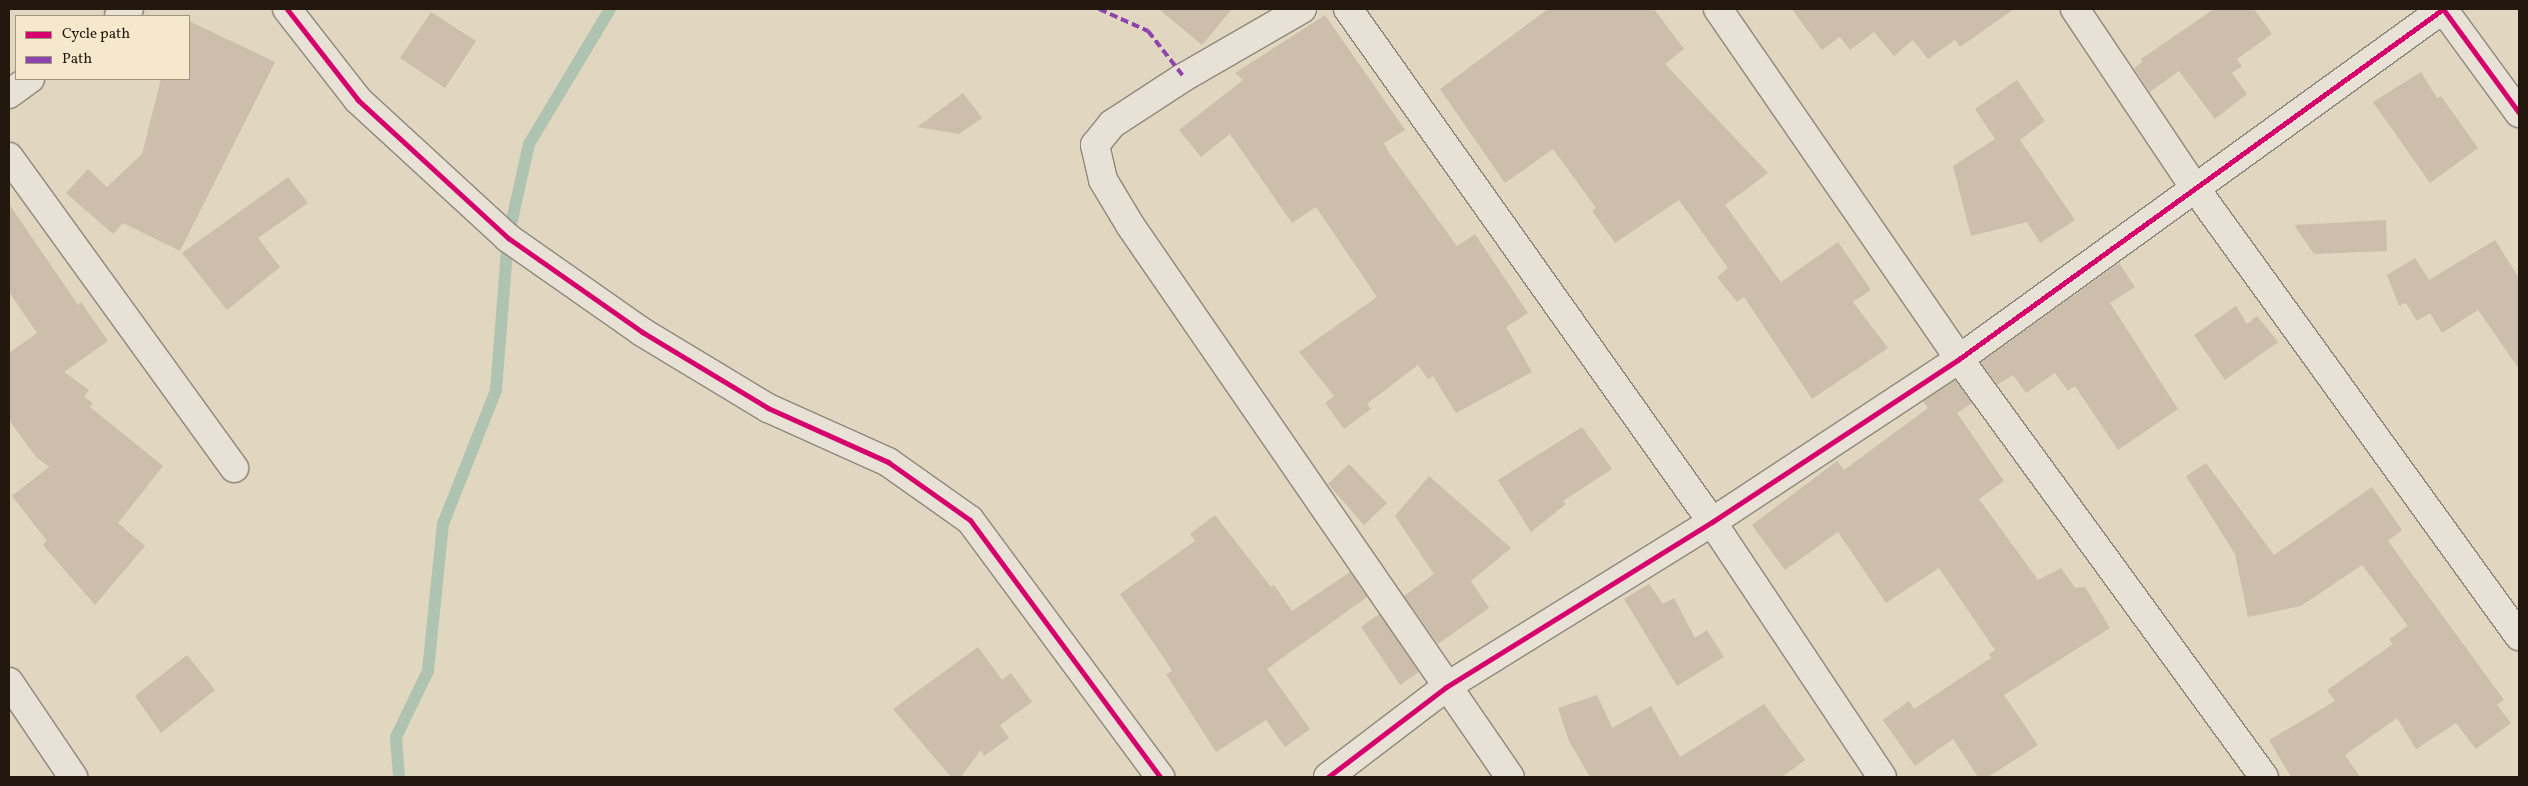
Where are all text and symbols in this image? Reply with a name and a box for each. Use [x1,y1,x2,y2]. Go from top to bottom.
legend [15,15,190,80]
text: Cycle path [62,24,130,45]
text: Path [62,49,92,70]

